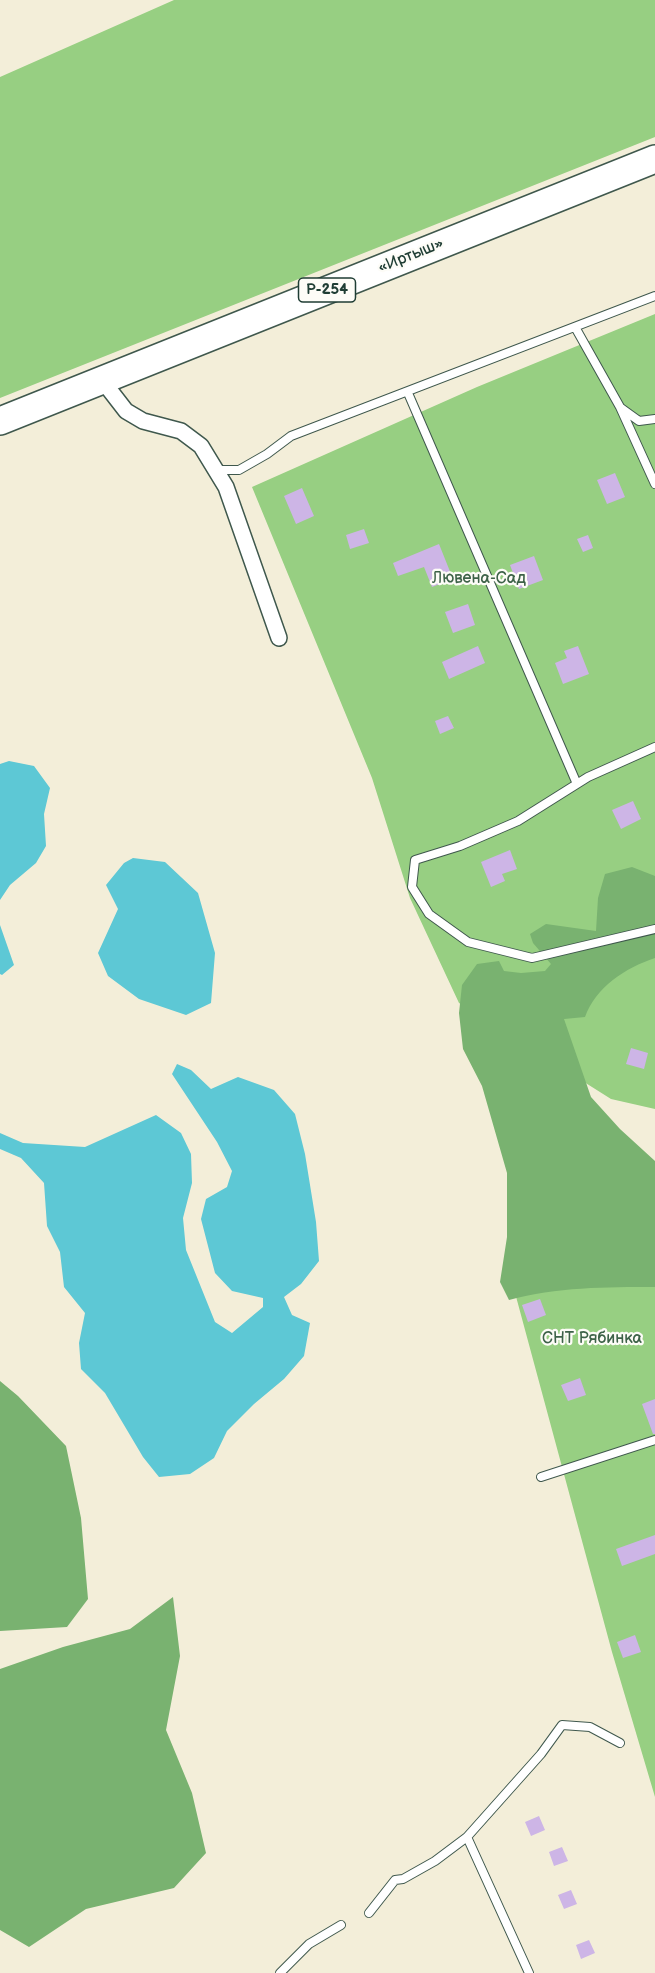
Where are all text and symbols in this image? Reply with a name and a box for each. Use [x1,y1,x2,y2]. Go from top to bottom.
street label: «Иртыш» [375,234,447,278]
road number: Р-254 [298,278,356,302]
park label: Лювена-Сад [432,569,526,589]
park label: СНТ Рябинка [542,1329,642,1349]

